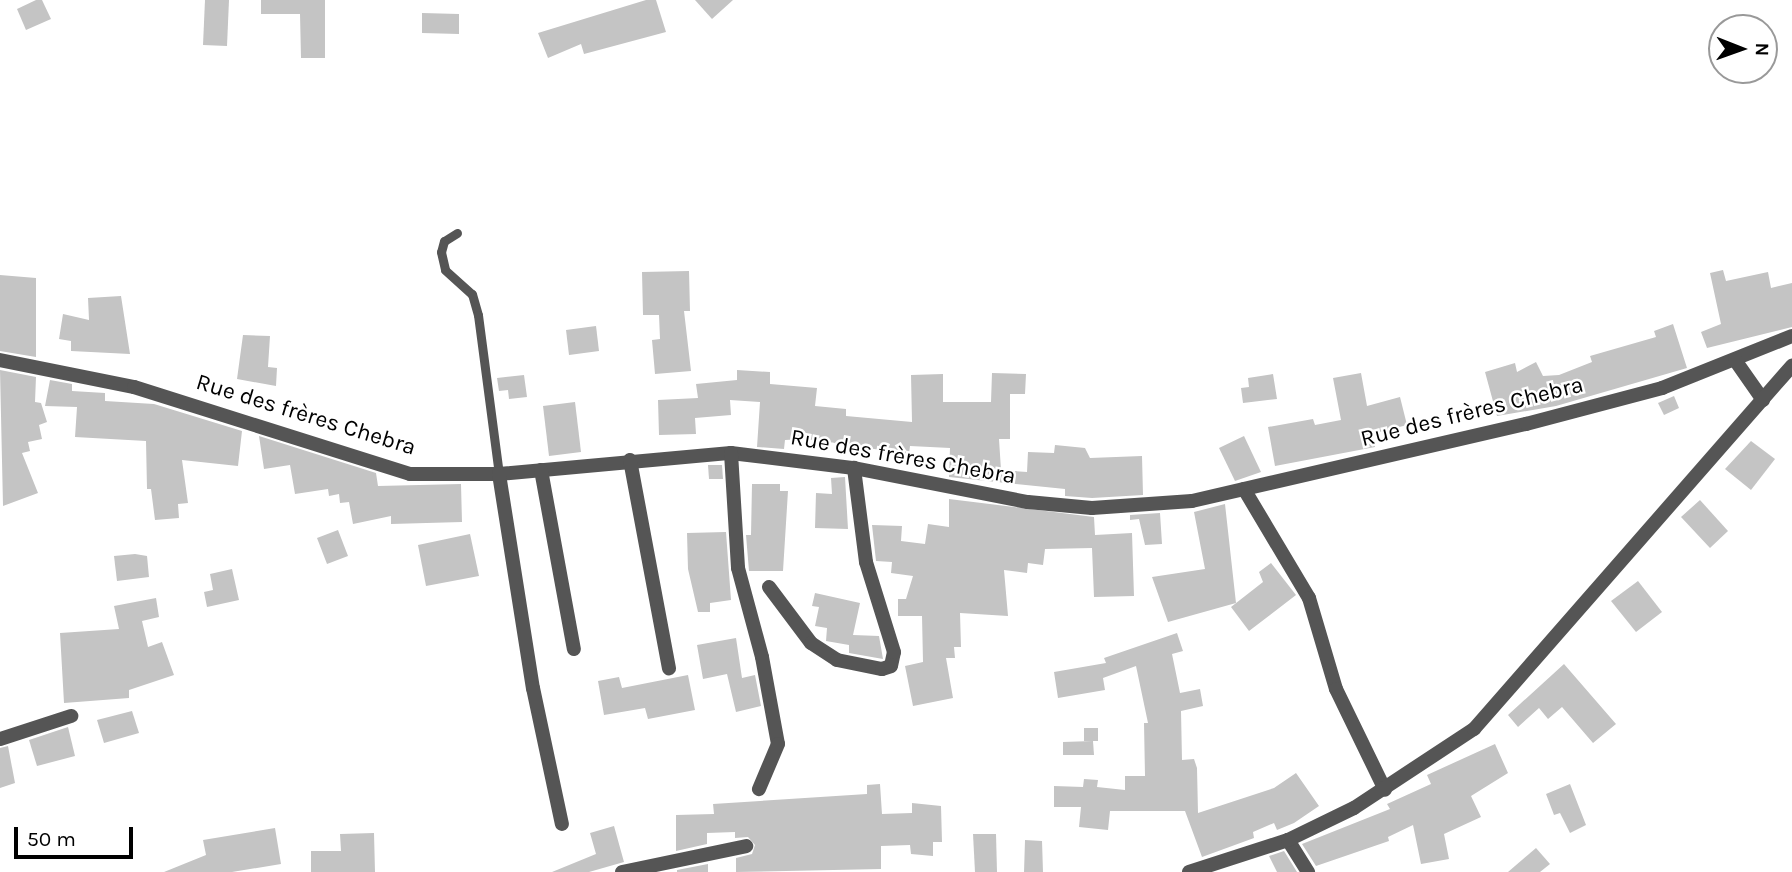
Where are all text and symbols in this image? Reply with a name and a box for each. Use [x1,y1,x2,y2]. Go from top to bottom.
north arrow [1708,14,1778,84]
text: N [1751,42,1773,56]
street label: Rue des frères Chebra [193,368,419,462]
street label: Rue des frères Chebra [1358,371,1586,453]
street label: Rue des frères Chebra [788,424,1018,490]
scale bar [18,812,136,856]
text: 50 m [27,827,76,851]

